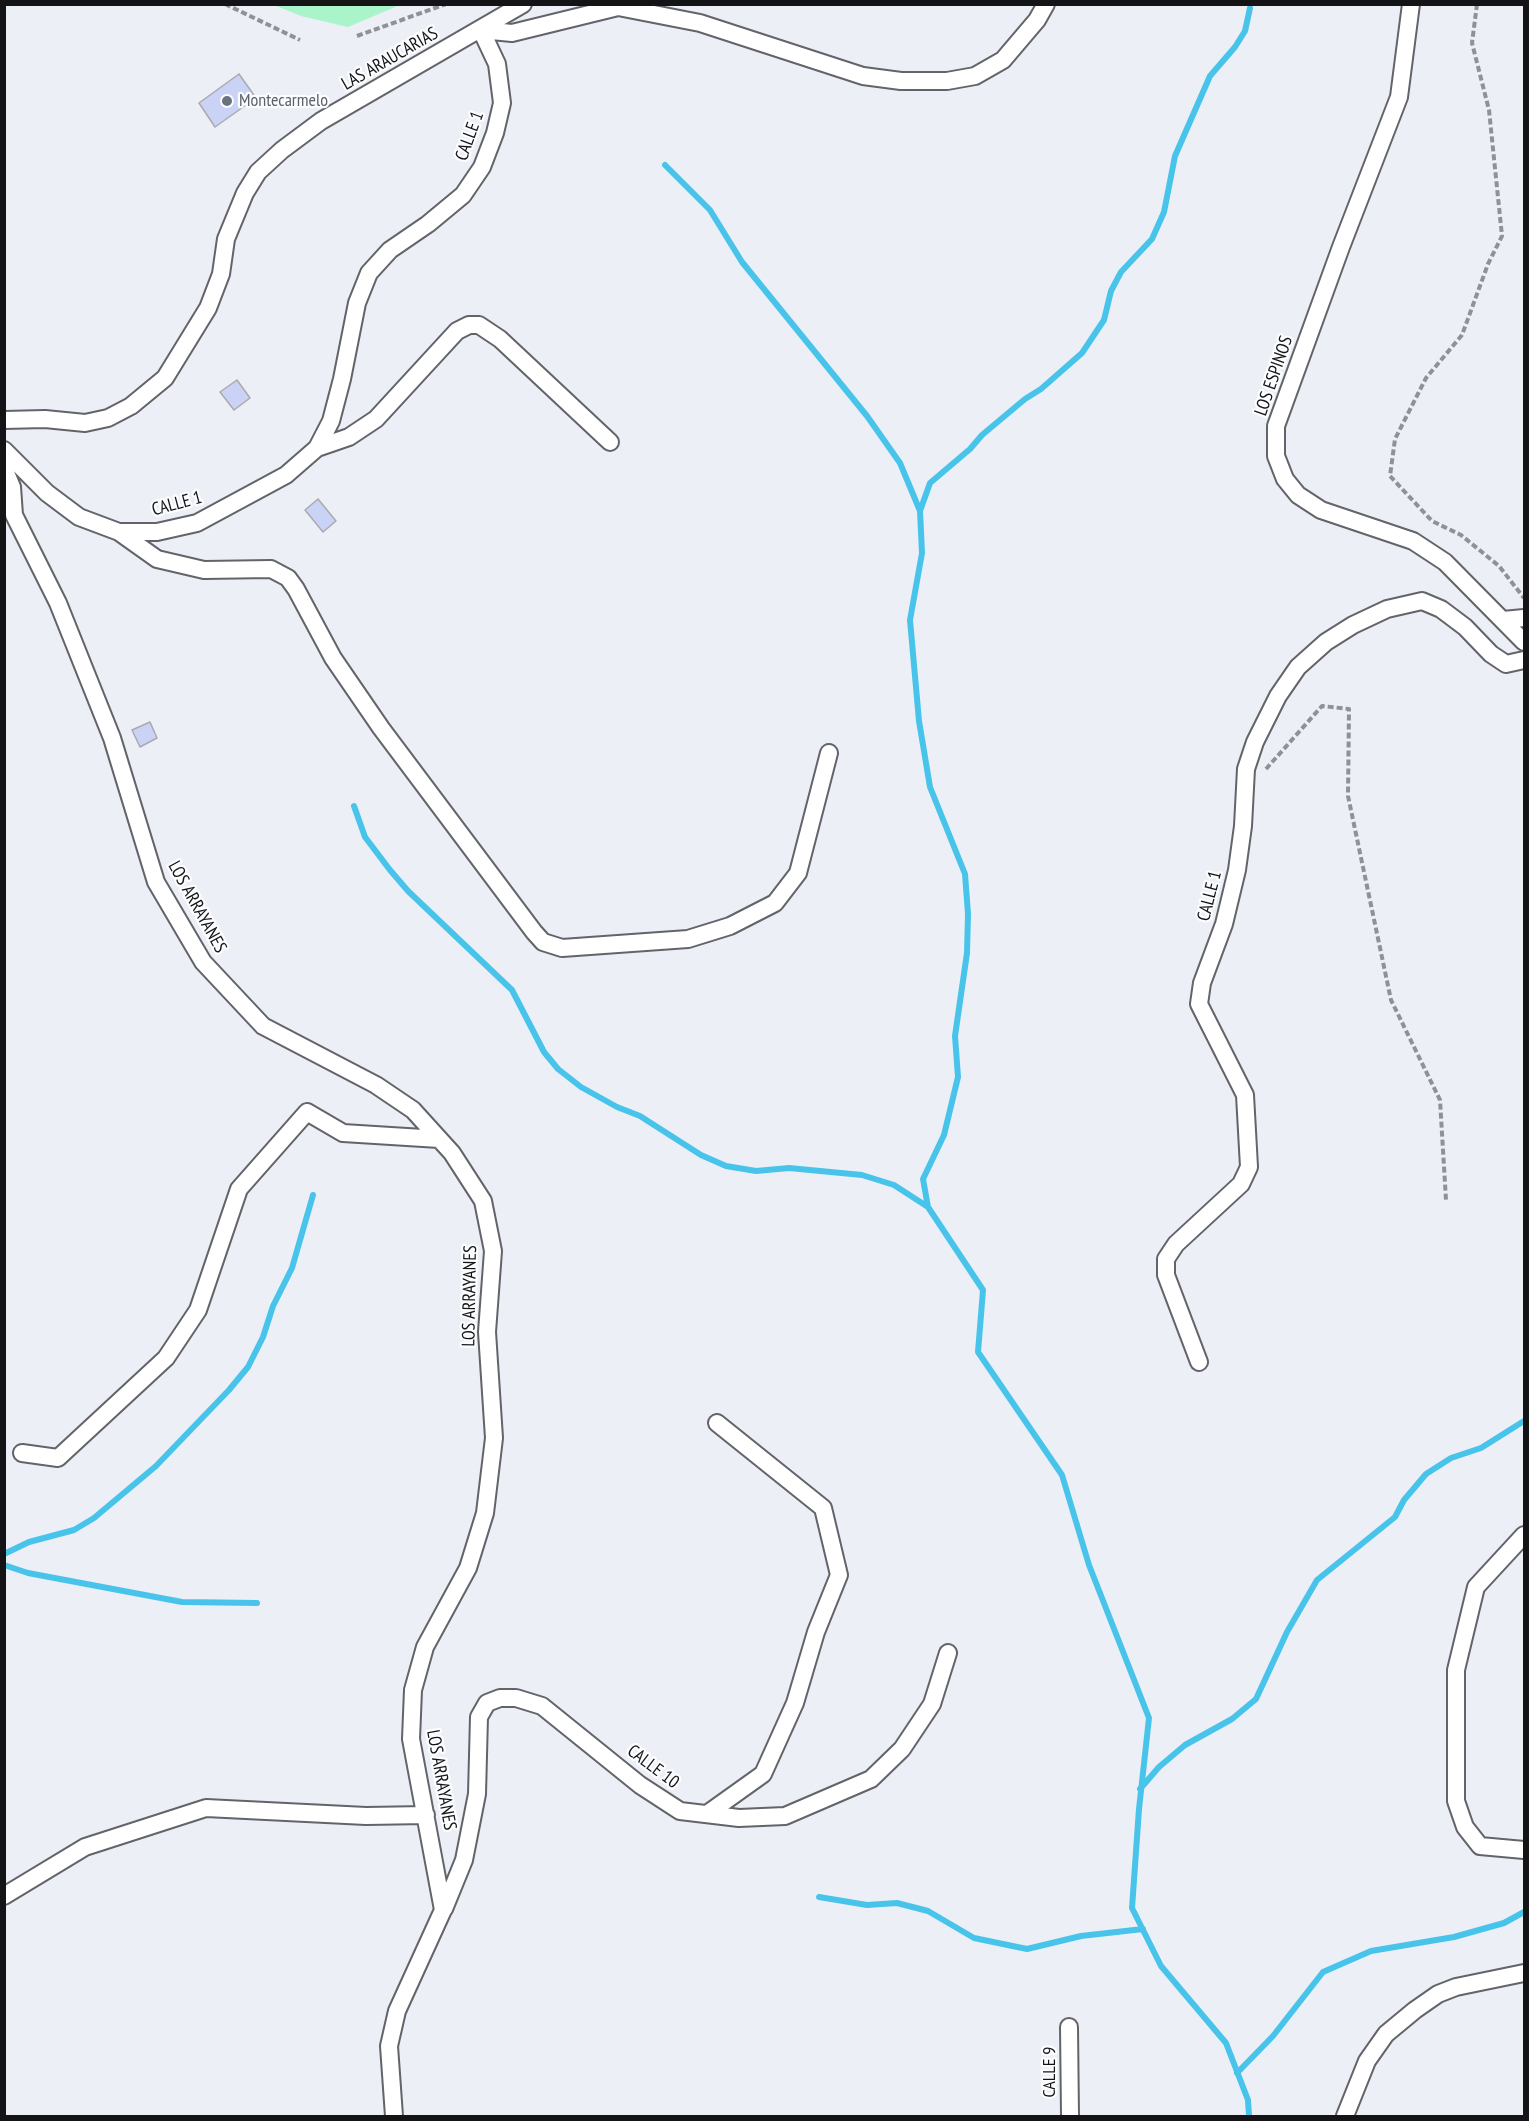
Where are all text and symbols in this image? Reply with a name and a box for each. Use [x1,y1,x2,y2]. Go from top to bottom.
street label: LAS ARAUCARIAS [338,23,442,95]
place label: Montecarmelo [239,90,328,112]
marker: Montecarmelo [220,94,234,108]
street label: CALLE 1 [451,108,489,164]
street label: LOS ESPINOS [1250,333,1298,419]
street label: CALLE 1 [150,487,204,521]
street label: LOS ARRAYANES [163,857,231,957]
street label: CALLE 1 [1193,869,1227,923]
street label: LOS ARRAYANES [458,1245,482,1347]
street label: LOS ARRAYANES [422,1728,460,1832]
street label: CALLE 10 [623,1741,683,1793]
street label: CALLE 9 [1039,2047,1061,2097]

